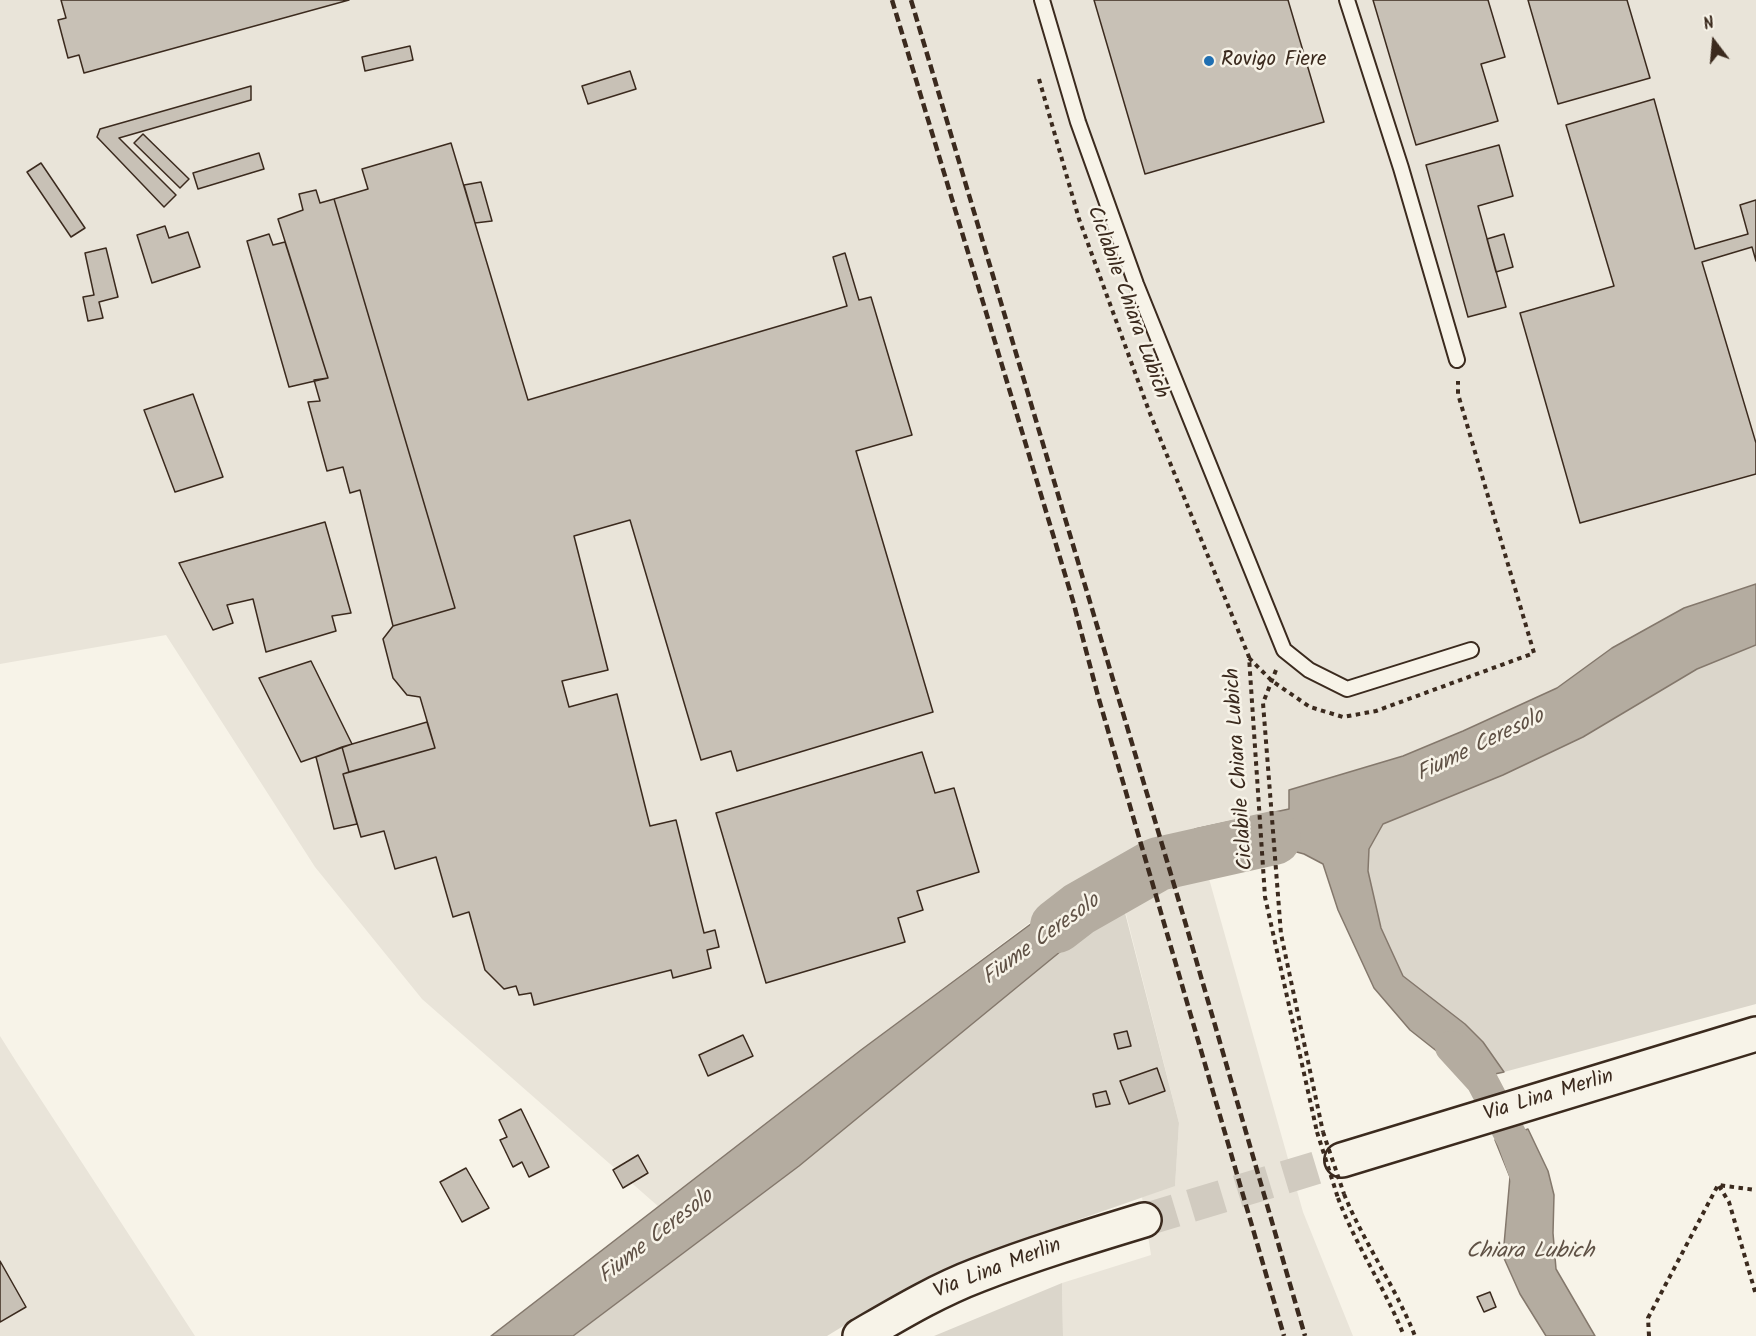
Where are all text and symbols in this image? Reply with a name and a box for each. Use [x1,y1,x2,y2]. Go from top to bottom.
text: N [1701,11,1717,38]
north arrow [1684,12,1744,72]
place label: Rovigo Fiere [1221,48,1326,74]
marker: Rovigo Fiere [1202,54,1216,68]
street label: Ciclabile Chiara Lubich [1079,203,1173,403]
street label: Ciclabile Chiara Lubich [1221,667,1261,871]
water label: Fiume Ceresolo [1413,705,1549,789]
water label: Fiume Ceresolo [978,890,1106,992]
street label: Via Lina Merlin [1481,1065,1617,1129]
water label: Fiume Ceresolo [594,1185,720,1291]
street label: Via Lina Merlin [931,1234,1065,1306]
water label: Chiara Lubich [1466,1240,1594,1266]

